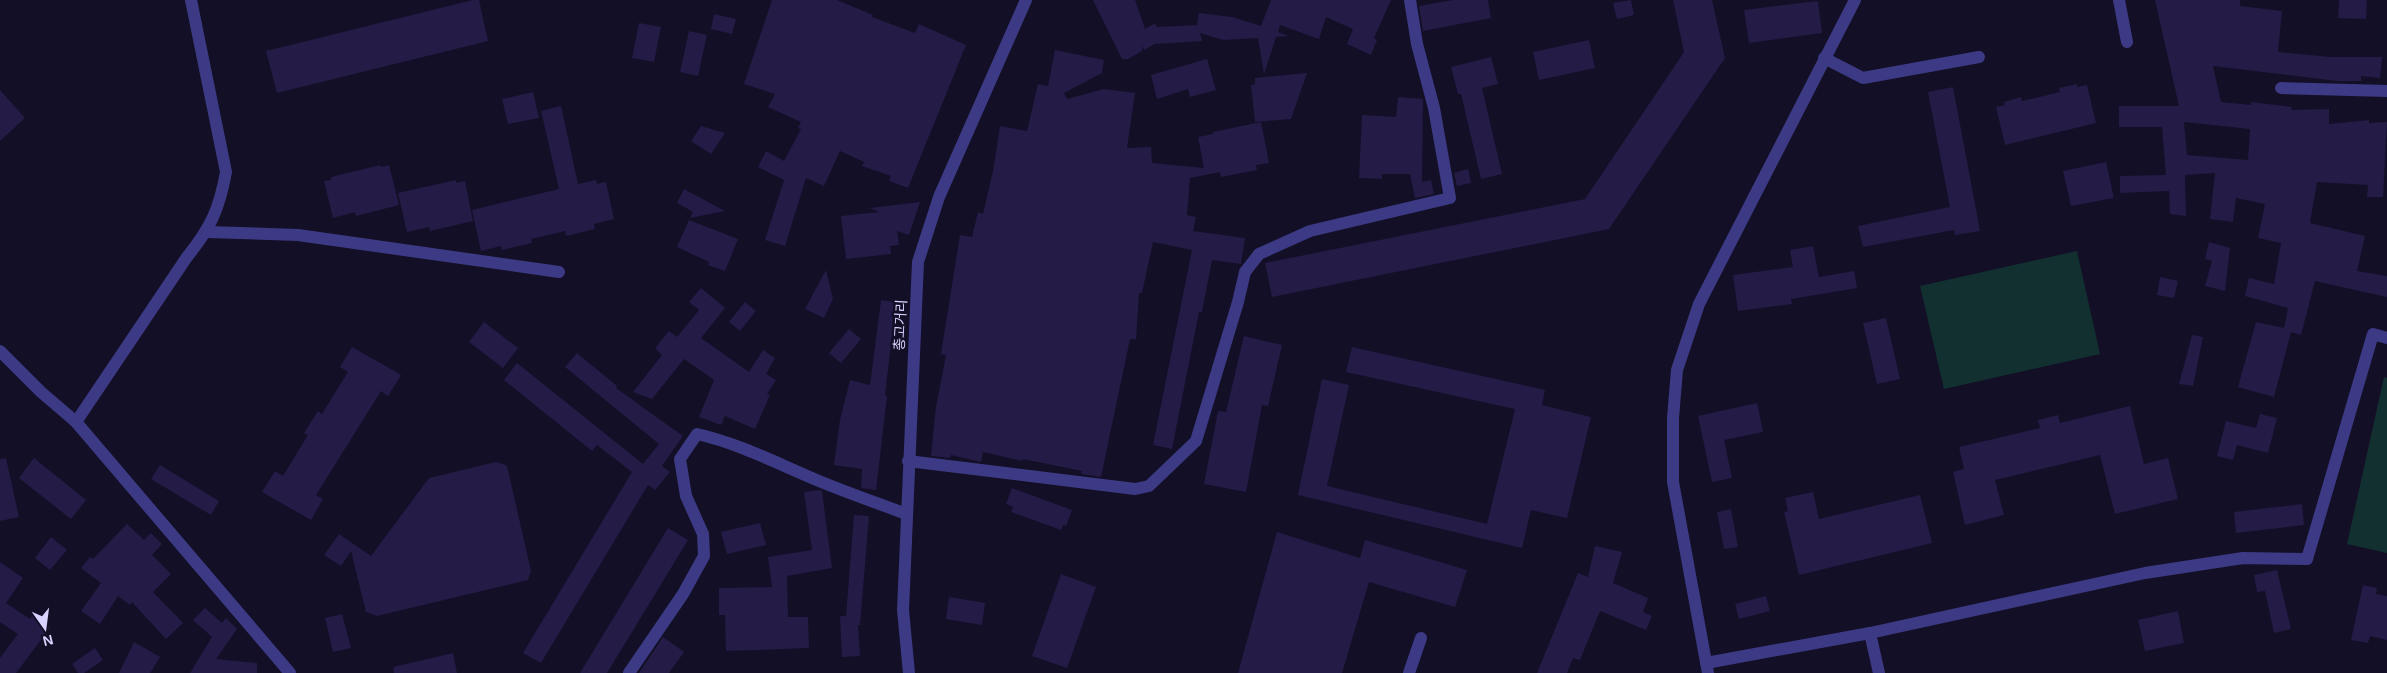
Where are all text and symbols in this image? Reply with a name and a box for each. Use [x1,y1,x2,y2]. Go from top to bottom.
street label: 총고거리 [891,299,909,351]
north arrow [20,603,70,653]
text: N [41,632,55,650]

